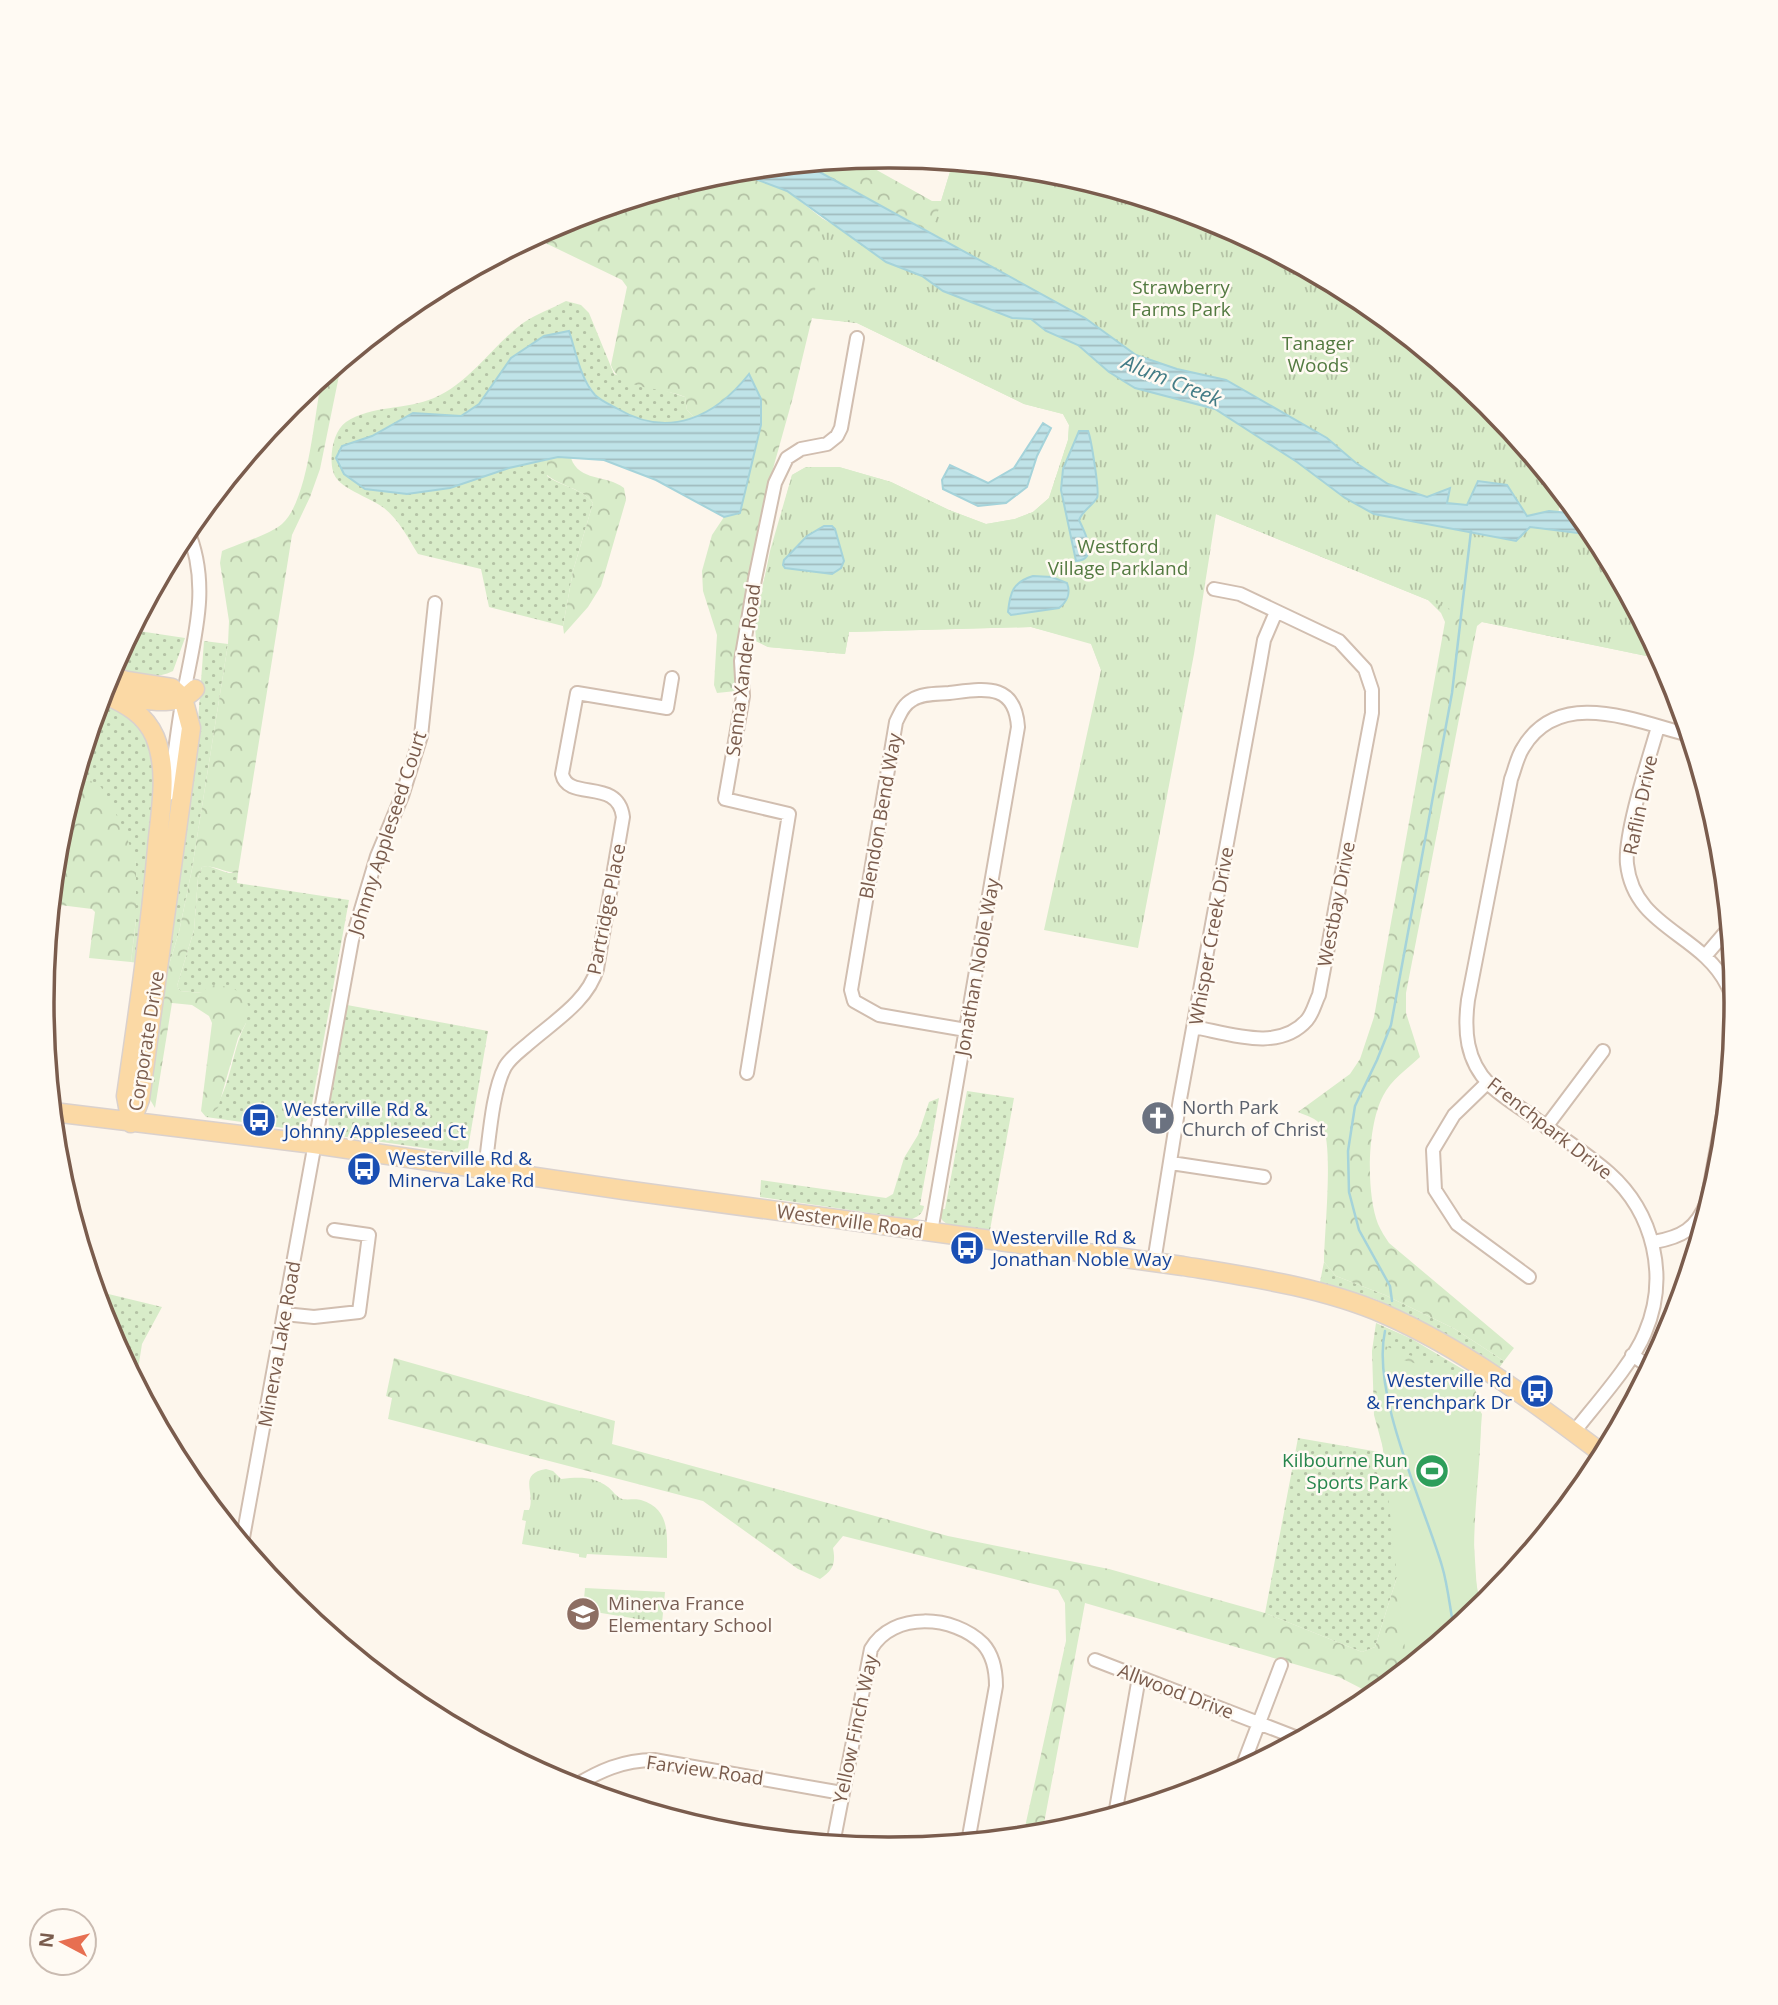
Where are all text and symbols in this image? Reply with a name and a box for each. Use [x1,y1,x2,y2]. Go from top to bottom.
park label: Strawberry Farms Park [1131,274,1231,322]
park label: Tanager Woods [1282,330,1354,378]
water label: Alum Creek [1116,347,1226,413]
park label: Westford Village Parkland [1048,533,1188,581]
street label: Senna Xander Road [720,582,766,758]
street label: Johnny Appleseed Court [341,727,432,940]
street label: Blendon Bend Way [853,731,907,901]
street label: Raflin Drive [1617,753,1663,857]
street label: Westbay Drive [1311,839,1361,969]
street label: Partridge Place [581,841,631,977]
street label: Whisper Creek Drive [1183,845,1239,1027]
street label: Jonathan Noble Way [948,876,1005,1060]
street label: Corporate Drive [122,969,170,1113]
street label: Frenchpark Drive [1482,1071,1618,1185]
place label: North Park Church of Christ [1182,1094,1326,1142]
place label: Westerville Rd & Johnny Appleseed Ct [282,1096,467,1144]
church icon: North Park Church of Christ [1139,1099,1177,1137]
bus stop icon: Westerville Rd & Johnny Appleseed Ct [240,1101,278,1139]
place label: Westerville Rd & Minerva Lake Rd [388,1145,534,1193]
bus stop icon: Westerville Rd & Minerva Lake Rd [345,1150,383,1188]
street label: Westerville Road [775,1198,925,1244]
place label: Westerville Rd & Jonathan Noble Way [990,1224,1172,1272]
bus stop icon: Westerville Rd & Jonathan Noble Way [948,1229,986,1267]
street label: Minerva Lake Road [252,1259,306,1429]
place label: Westerville Rd & Frenchpark Dr [1366,1367,1512,1415]
bus stop icon: Westerville Rd & Frenchpark Dr [1518,1372,1556,1410]
place label: Kilbourne Run Sports Park [1282,1447,1408,1495]
sports icon: Kilbourne Run Sports Park [1413,1452,1451,1490]
place label: Minerva France Elementary School [608,1590,772,1638]
school or university icon: Minerva France Elementary School [564,1595,602,1633]
street label: Yellow Finch Way [827,1652,884,1806]
street label: Allwood Drive [1114,1657,1238,1725]
street label: Farview Road [645,1749,765,1791]
north arrow [28,1907,98,1977]
text: N [32,1931,60,1949]

